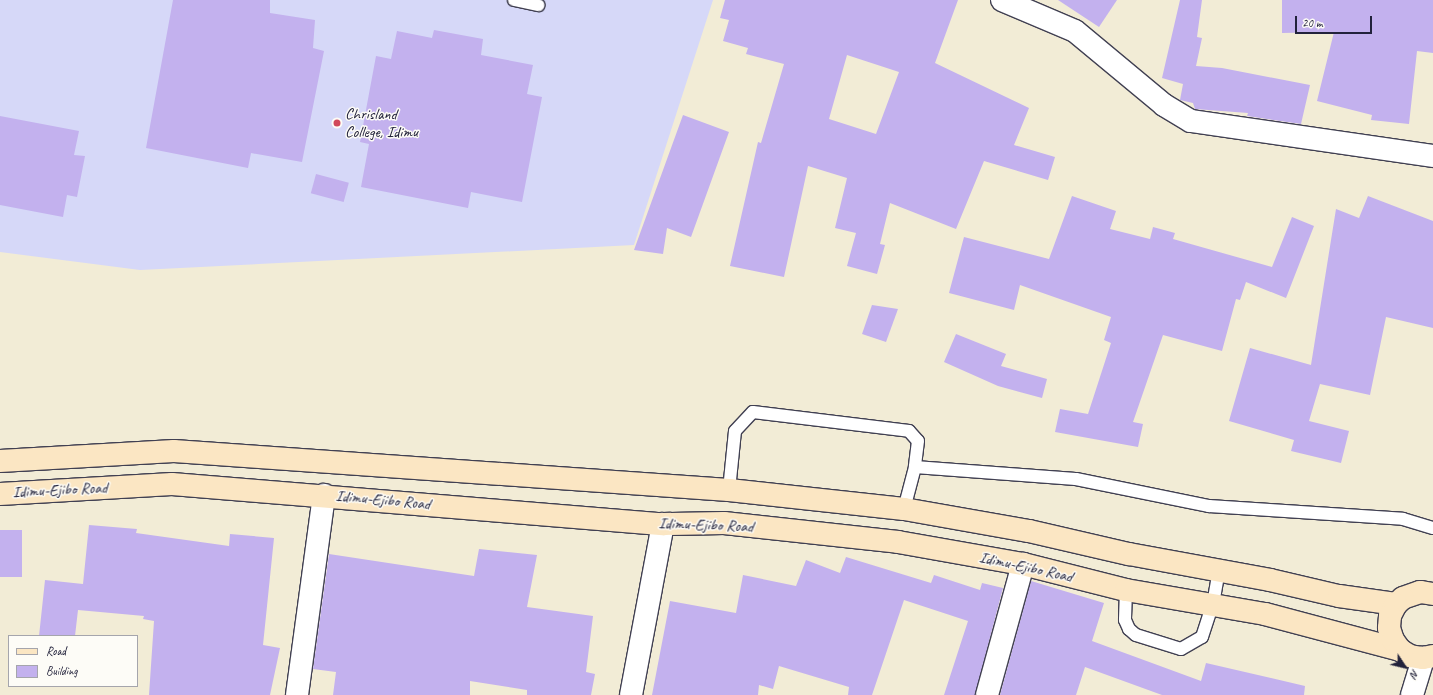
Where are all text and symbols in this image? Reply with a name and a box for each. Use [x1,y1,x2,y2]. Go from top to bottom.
scale bar [1297,8,1374,34]
text: 20 m [1302,15,1322,31]
place label: Chrisland College, Idimu [345,104,418,142]
marker: Chrisland College, Idimu [332,118,342,128]
street label: Idimu-Ejibo Road [12,478,108,502]
street label: Idimu-Ejibo Road [335,486,431,514]
street label: Idimu-Ejibo Road [658,514,754,536]
street label: Idimu-Ejibo Road [978,548,1074,586]
legend [8,635,138,687]
text: Road [46,643,66,659]
north arrow [1385,647,1425,687]
text: Building [46,663,78,679]
text: N [1407,667,1423,681]

